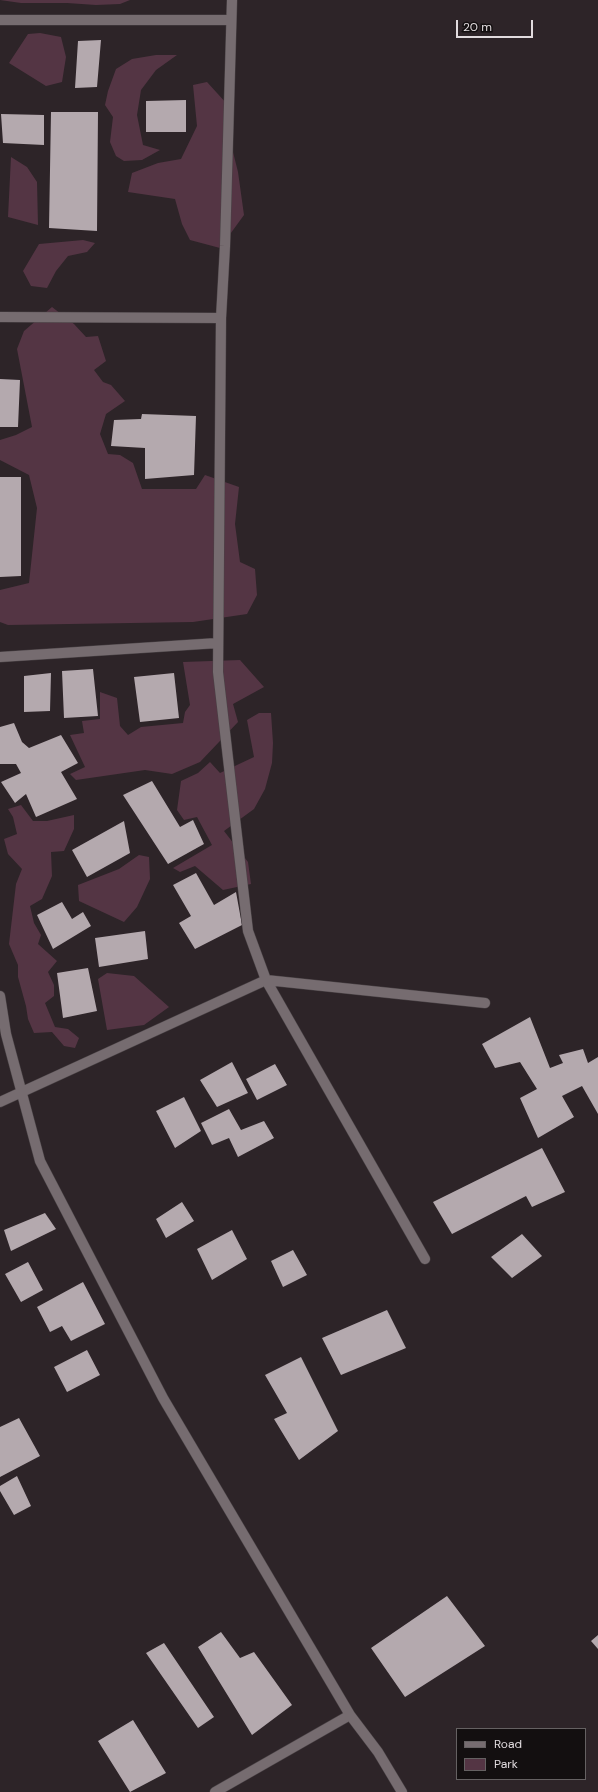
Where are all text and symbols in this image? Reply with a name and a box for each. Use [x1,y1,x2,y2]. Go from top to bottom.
scale bar [458,12,535,38]
text: 20 m [463,19,492,35]
legend [456,1728,586,1780]
text: Road [494,1736,522,1752]
text: Park [494,1756,518,1772]

